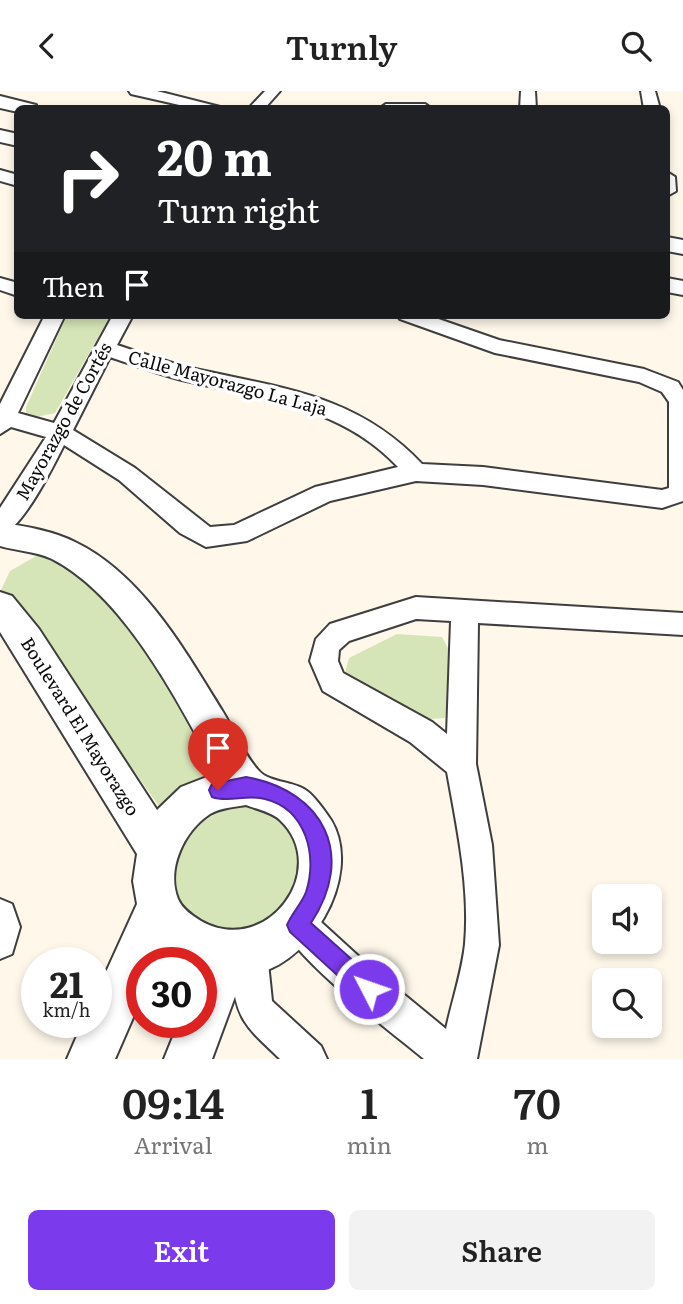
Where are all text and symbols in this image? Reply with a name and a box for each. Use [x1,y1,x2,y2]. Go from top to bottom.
text: Turnly [286,22,398,70]
icon: back [28,27,66,65]
icon: search [617,27,655,65]
text: 20 m [157,118,272,191]
icon: right [42,133,133,224]
text: Turn right [157,185,319,233]
text: Then [42,266,104,305]
icon: arrive [118,266,156,304]
street label: Mayorazgo de Cortés [8,337,118,505]
street label: Calle Mayorazgo La Laja [125,342,331,422]
street label: Boulevard El Mayorazgo [15,631,147,821]
pin [188,718,248,790]
icon: arrive [199,729,237,767]
map controls [592,884,662,1038]
button: sound [592,884,662,954]
speed limit sign: 30 [126,947,217,1038]
position arrow [332,952,406,1026]
text: 21 [50,957,83,1009]
button: search [592,968,662,1038]
text: km/h [43,996,90,1023]
text: 09:14 [122,1070,224,1132]
text: 1 [360,1070,378,1132]
text: 70 [514,1070,561,1132]
text: Arrival [134,1127,212,1161]
text: min [346,1127,392,1161]
text: m [526,1127,548,1161]
button: Exit [28,1210,335,1290]
button: Share [349,1210,655,1290]

